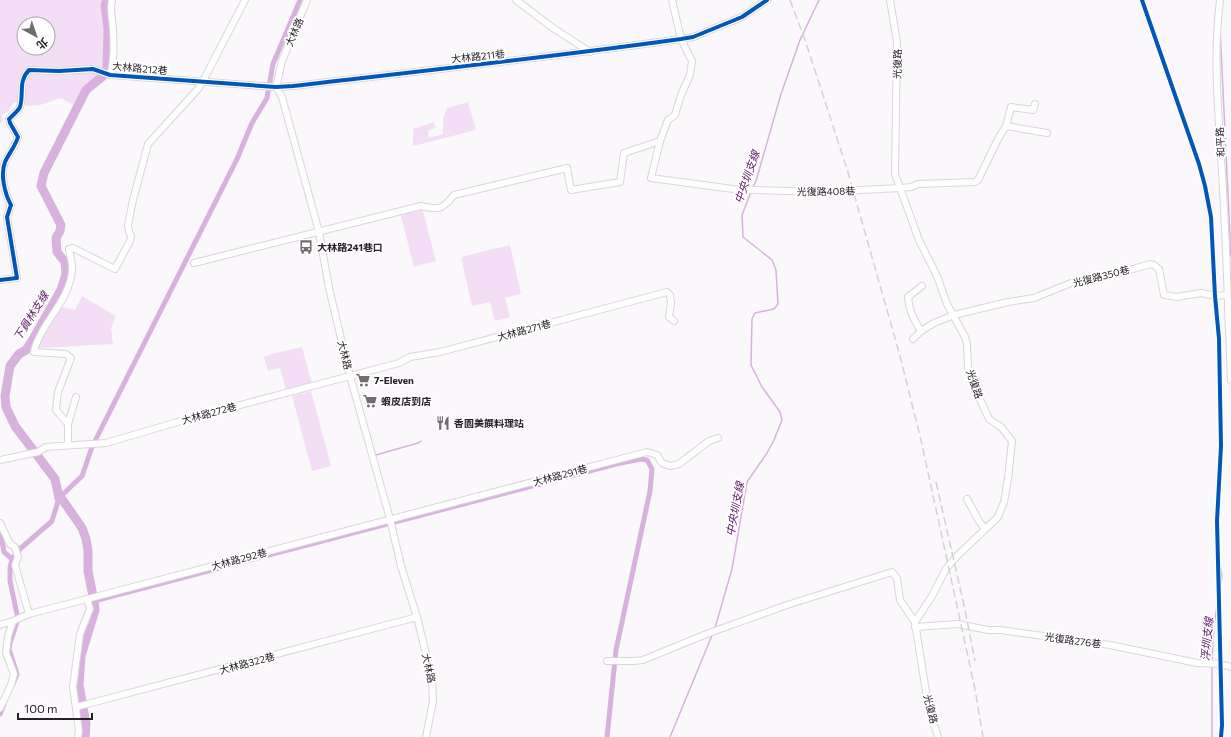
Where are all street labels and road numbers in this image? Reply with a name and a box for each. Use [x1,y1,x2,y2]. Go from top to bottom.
street label: 大林路 [283,16,305,48]
street label: 大林路211巷 [450,47,506,65]
street label: 光復路 [891,49,903,79]
street label: 大林路212巷 [112,60,168,76]
street label: 和平路 [1213,127,1227,157]
street label: 光復路408巷 [797,184,855,198]
street label: 光復路350巷 [1071,263,1131,289]
street label: 大林路271巷 [496,317,552,343]
street label: 大林路 [336,339,354,371]
street label: 光復路 [964,368,986,400]
street label: 大林路272巷 [180,400,238,426]
street label: 大林路291巷 [531,462,589,488]
street label: 大林路292巷 [210,546,268,572]
street label: 光復路276巷 [1044,630,1102,650]
street label: 大林路322巷 [218,650,276,676]
street label: 大林路 [420,652,438,684]
street label: 光復路 [922,693,940,725]

